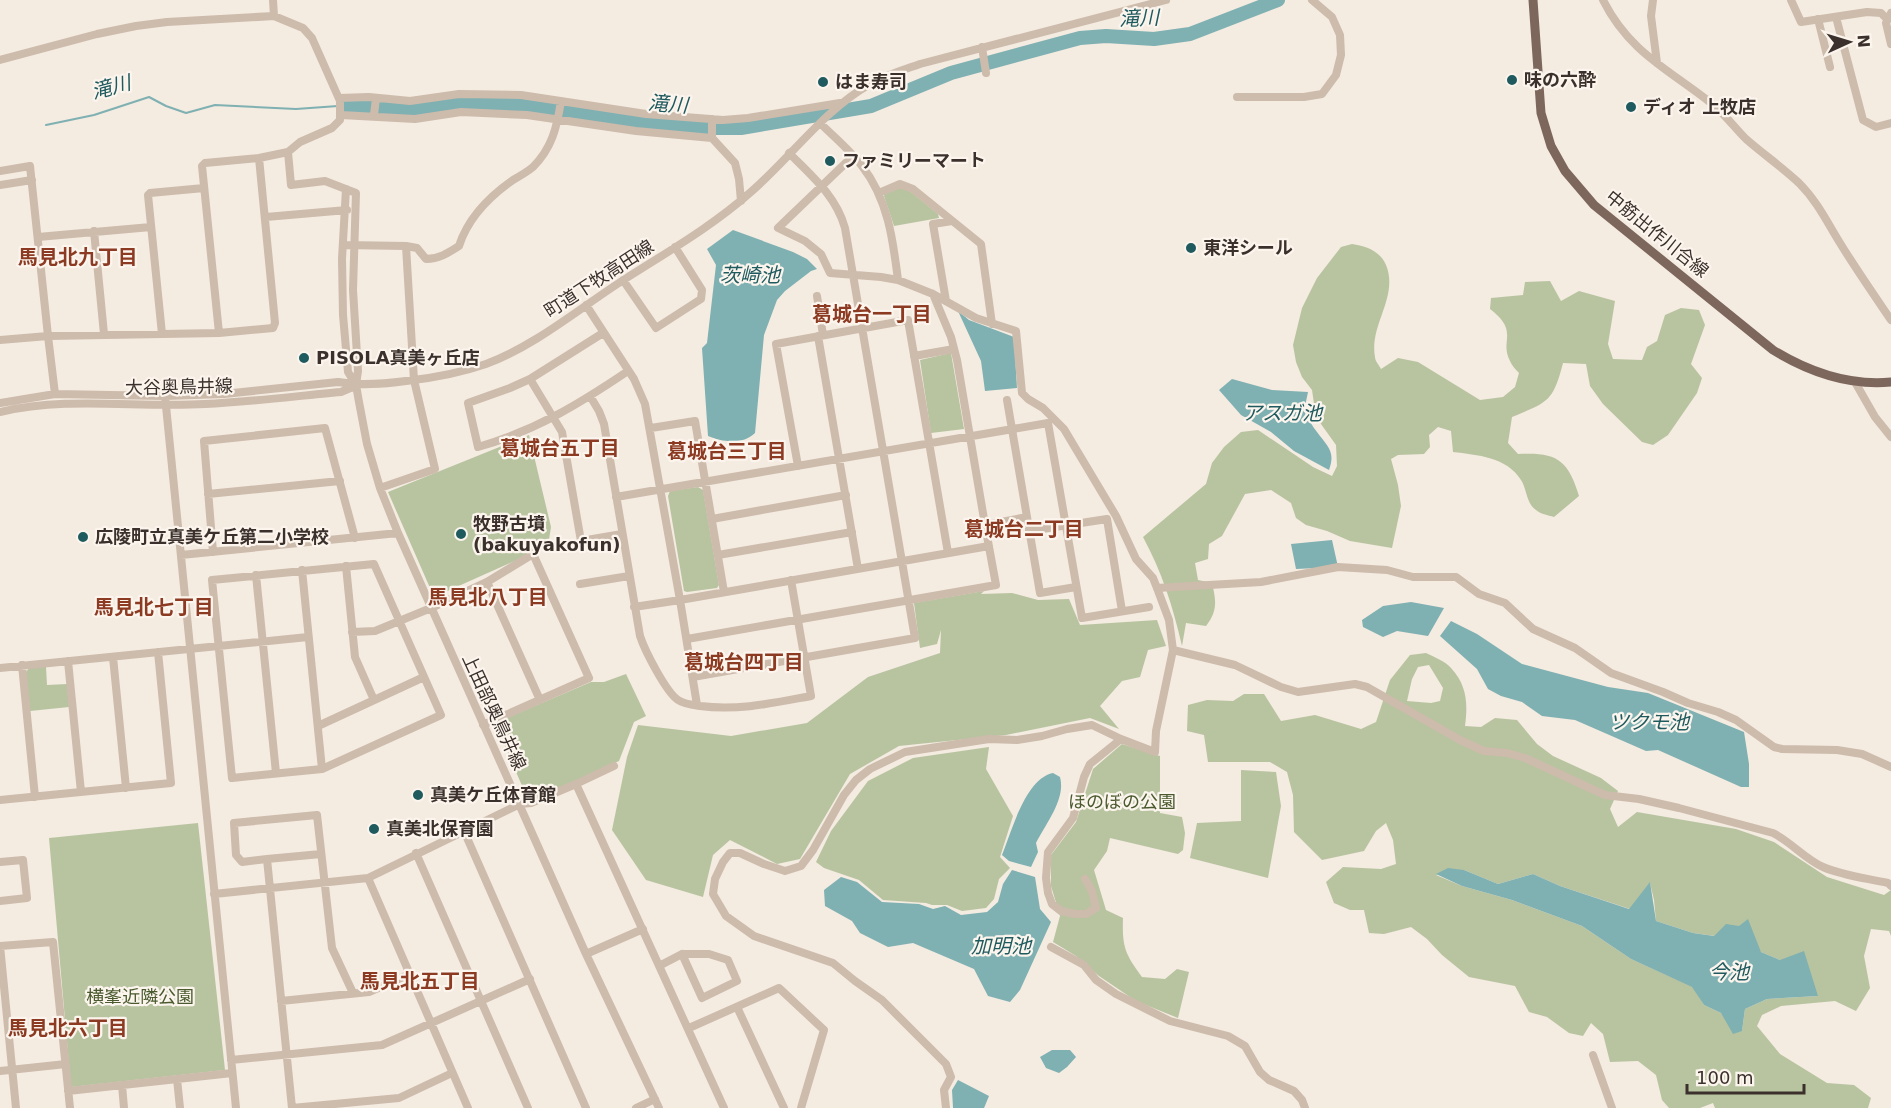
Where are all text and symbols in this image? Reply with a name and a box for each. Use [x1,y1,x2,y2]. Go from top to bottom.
water label: 滝川 [1119,5,1161,31]
north arrow [1819,12,1879,72]
text: N [1854,34,1873,48]
place label: 味の六酔 [1524,69,1596,90]
water label: 滝川 [89,70,135,104]
place label: はま寿司 [835,71,907,92]
marker: 味の六酔 [1505,73,1519,87]
marker: はま寿司 [816,75,830,89]
water label: 滝川 [647,91,691,118]
place label: ディオ 上牧店 [1643,96,1756,117]
marker: ディオ 上牧店 [1624,100,1638,114]
place label: ファミリーマート [842,150,986,171]
marker: ファミリーマート [823,154,837,168]
street label: 中筋出作川合線 [1602,186,1713,281]
street label: 町道下牧高田線 [540,235,657,322]
place label: 東洋シール [1203,237,1293,258]
marker: 東洋シール [1184,241,1198,255]
district label: 馬見北九丁目 [18,245,138,269]
water label: 茨崎池 [720,263,782,287]
district label: 葛城台一丁目 [812,302,932,326]
place label: PISOLA真美ヶ丘店 [316,347,480,368]
marker: PISOLA真美ヶ丘店 [297,351,311,365]
street label: 大谷奥鳥井線 [125,375,233,398]
water label: アスガ池 [1242,401,1324,425]
district label: 葛城台五丁目 [500,436,620,460]
district label: 葛城台三丁目 [667,439,787,463]
place label: 牧野古墳 (bakuyakofun) [473,513,620,555]
district label: 葛城台二丁目 [964,517,1084,541]
place label: 広陵町立真美ケ丘第二小学校 [95,526,329,547]
marker: 牧野古墳 (bakuyakofun) [454,527,468,541]
marker: 広陵町立真美ケ丘第二小学校 [76,530,90,544]
district label: 馬見北八丁目 [428,585,548,609]
district label: 馬見北七丁目 [94,595,214,619]
street label: 上田部奥鳥井線 [458,650,531,773]
district label: 葛城台四丁目 [684,650,804,674]
water label: ツクモ池 [1609,710,1691,734]
place label: 真美ケ丘体育館 [430,784,556,805]
marker: 真美ケ丘体育館 [411,788,425,802]
park label: ほのぼの公園 [1068,791,1176,812]
place label: 真美北保育園 [386,818,494,839]
marker: 真美北保育園 [367,822,381,836]
water label: 加明池 [971,934,1033,958]
water label: 今池 [1709,960,1751,984]
district label: 馬見北五丁目 [360,969,480,993]
park label: 横峯近隣公園 [86,986,194,1007]
district label: 馬見北六丁目 [8,1016,128,1040]
scale bar [1687,1057,1804,1095]
text: 100 m [1696,1067,1754,1088]

